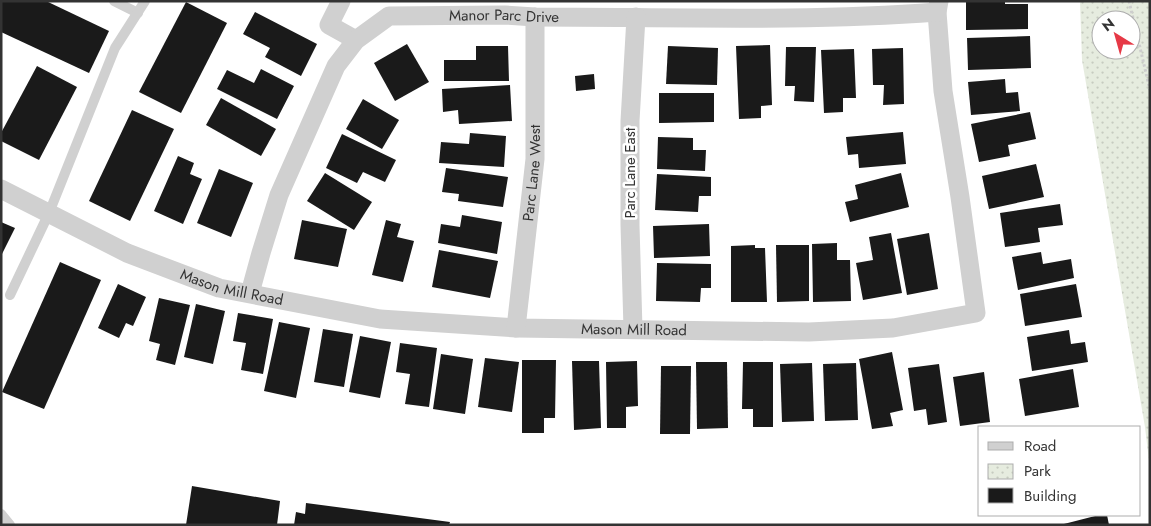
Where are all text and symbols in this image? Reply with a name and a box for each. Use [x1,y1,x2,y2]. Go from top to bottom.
street label: Manor Parc Drive [449,4,559,28]
north arrow [1091,10,1141,60]
text: N [1098,13,1119,36]
street label: Parc Lane West [517,124,546,222]
street label: Parc Lane East [619,127,641,218]
street label: Mason Mill Road [177,263,285,311]
street label: Mason Mill Road [581,318,687,341]
legend [978,426,1141,516]
text: Road [1024,435,1056,457]
text: Park [1024,460,1051,482]
text: Building [1024,485,1076,507]

